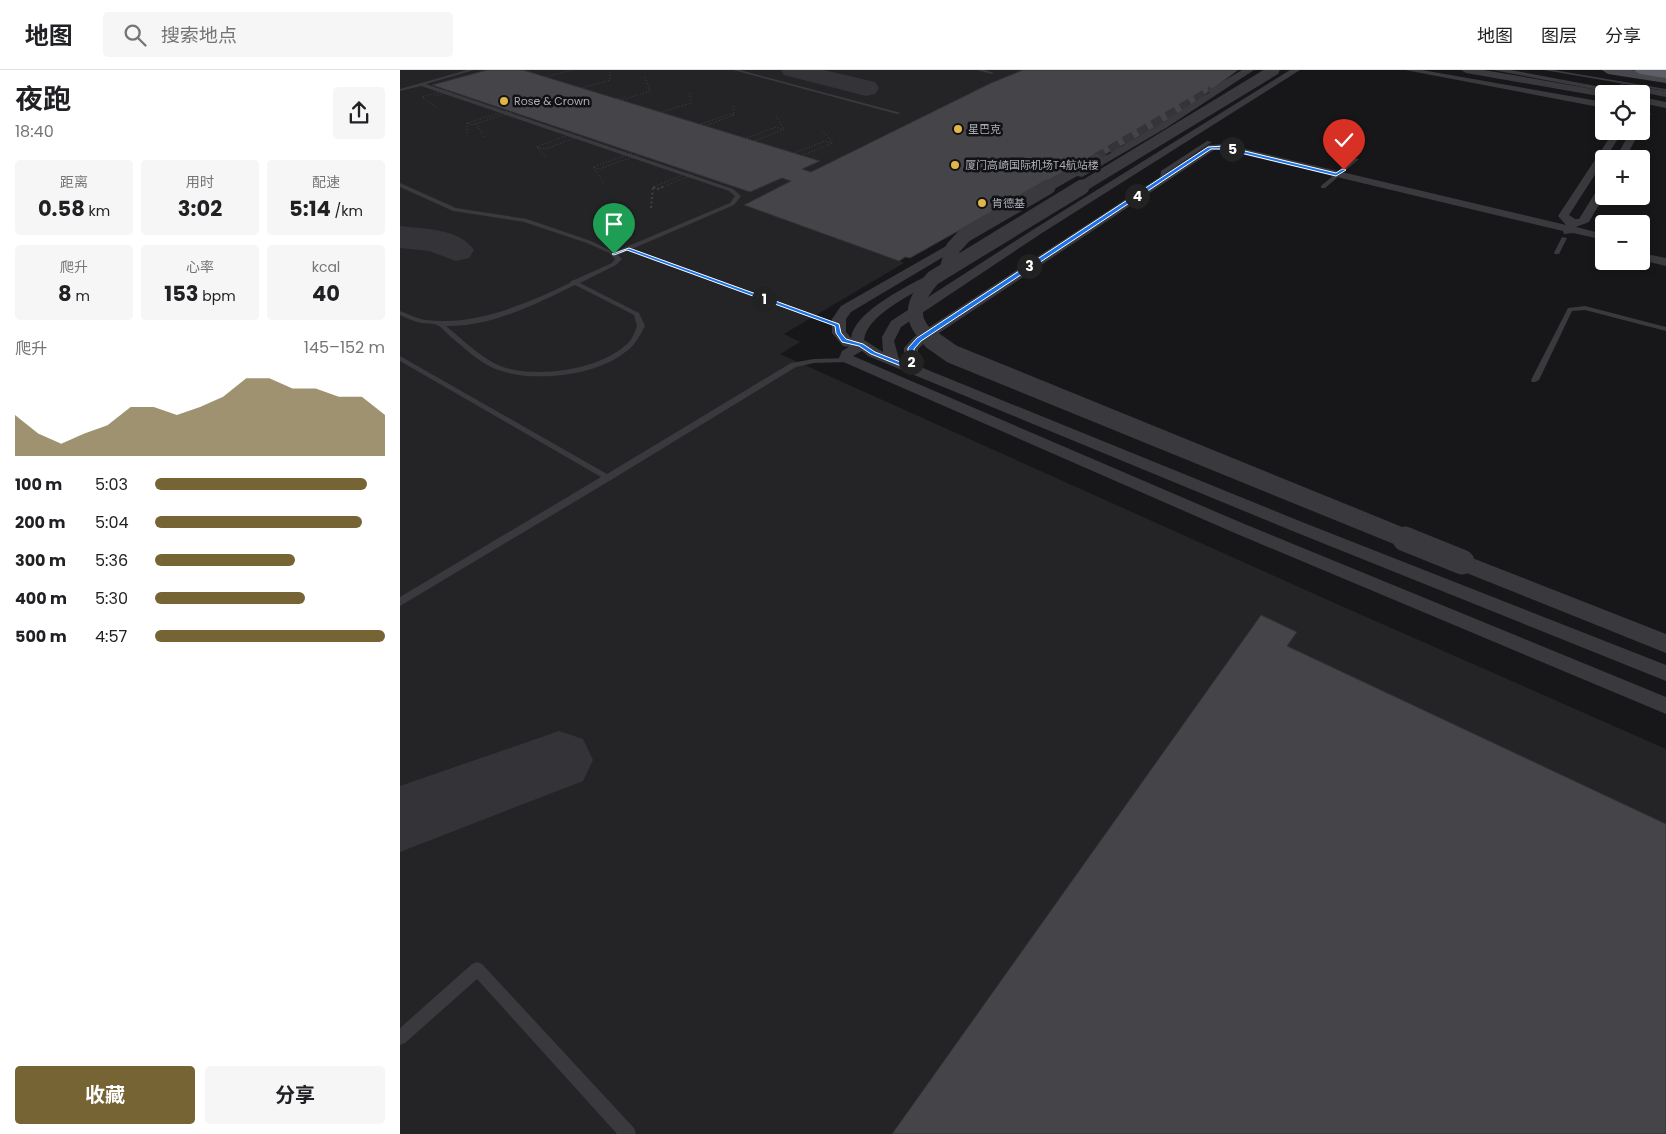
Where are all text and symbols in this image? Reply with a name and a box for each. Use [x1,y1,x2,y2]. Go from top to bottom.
search box [103,12,453,57]
text: 地图 [25,19,73,52]
icon: search [121,21,149,49]
text: 搜索地点 [161,22,237,49]
text: 地图 [1477,23,1513,48]
text: 图层 [1541,23,1577,48]
text: 分享 [1605,23,1641,48]
text: 夜跑 [15,80,71,119]
map controls [1595,85,1650,270]
button: locate [1595,85,1650,140]
button: share [333,87,385,139]
place label: Rose & Crown [514,93,590,109]
marker: Rose & Crown [498,95,510,107]
pin [1323,119,1365,170]
text: 18:40 [15,120,54,143]
place label: 星巴克 [968,121,1001,137]
marker: 星巴克 [952,123,964,135]
icon: check [1330,126,1358,154]
pin: 5 [1220,136,1244,162]
text: 5 [1228,139,1237,159]
button: + [1595,150,1650,205]
place label: 厦门高崎国际机场T4航站楼 [965,157,1099,173]
marker: 厦门高崎国际机场T4航站楼 [949,159,961,171]
text: 距离 [60,172,88,192]
text: 用时 [186,172,214,192]
text: 配速 [312,172,340,192]
pin: 4 [1124,184,1150,208]
text: 4 [1133,186,1142,206]
text: 0.58 [38,194,85,223]
text: 3:02 [178,194,222,223]
text: 5:14 [289,194,331,223]
place label: 肯德基 [992,195,1025,211]
marker: 肯德基 [976,197,988,209]
text: km [85,201,110,221]
text: /km [331,201,363,221]
pin [593,203,635,254]
icon: arrive [600,210,628,238]
button: − [1595,215,1650,270]
pin: 3 [1016,254,1042,278]
text: 3 [1025,256,1034,276]
text: 爬升 [60,257,88,277]
text: 心率 [186,257,214,277]
text: kcal [312,257,340,277]
text: 8 [58,279,72,308]
text: 153 [164,279,199,308]
text: 40 [312,279,340,308]
text: m [72,286,90,306]
text: bpm [199,286,236,306]
pin: 1 [752,286,776,312]
text: 1 [762,289,767,309]
text: 145–152 m [304,336,385,359]
text: 爬升 [15,337,47,360]
pin: 2 [898,350,924,374]
text: 2 [908,352,916,372]
text: 100 m [15,473,62,496]
text: 5:03 [95,473,128,496]
text: 200 m [15,511,65,534]
text: 5:04 [95,511,129,534]
text: 300 m [15,549,66,572]
text: 5:36 [95,549,128,572]
text: 400 m [15,587,67,610]
text: 5:30 [95,587,128,610]
text: 500 m [15,625,67,648]
text: 4:57 [95,625,127,648]
button: 收藏 [15,1066,195,1124]
button: 分享 [205,1066,385,1124]

